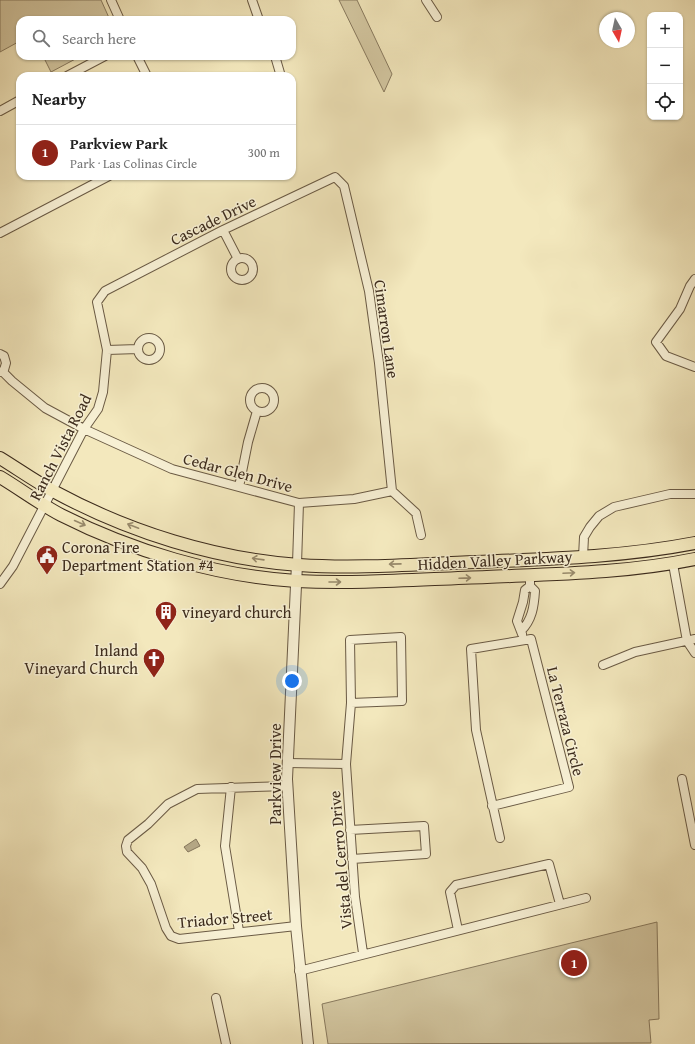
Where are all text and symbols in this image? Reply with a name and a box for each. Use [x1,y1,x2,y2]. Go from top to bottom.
north arrow [599,12,635,48]
map controls [647,12,683,120]
button: + [647,12,683,48]
search box [16,16,296,60]
icon: search [30,27,52,49]
text: Search here [62,28,136,49]
button: − [647,48,683,84]
button: locate [647,84,683,120]
text: Nearby [32,86,86,111]
text: Parkview Park [70,133,168,154]
text: 1 [42,143,48,162]
text: 300 m [248,143,280,162]
text: Park · Las Colinas Circle [70,154,197,173]
street label: Cascade Drive [166,189,260,251]
street label: Cimarron Lane [368,278,406,380]
street label: Ranch Vista Road [23,389,97,504]
street label: Cedar Glen Drive [181,446,295,498]
one-way arrow [74,520,86,527]
one-way arrow [127,522,139,530]
place label: Corona Fire Department Station #4 [62,535,214,577]
public building icon: Corona Fire Department Station #4 [34,543,60,576]
street label: Hidden Valley Parkway [417,544,573,576]
one-way arrow [252,555,265,563]
one-way arrow [389,561,402,568]
one-way arrow [562,569,575,577]
one-way arrow [458,574,471,581]
one-way arrow [328,578,341,586]
building icon: vineyard church [153,599,179,632]
place label: vineyard church [182,600,291,624]
place label: Inland Vineyard Church [24,638,138,680]
church icon: Inland Vineyard Church [141,646,167,679]
street label: La Terraza Circle [541,664,591,778]
your location [282,671,302,691]
street label: Parkview Drive [263,723,287,825]
street label: Vista del Cerro Drive [322,790,358,930]
street label: Triador Street [177,902,274,934]
pin: 1 [561,948,587,978]

